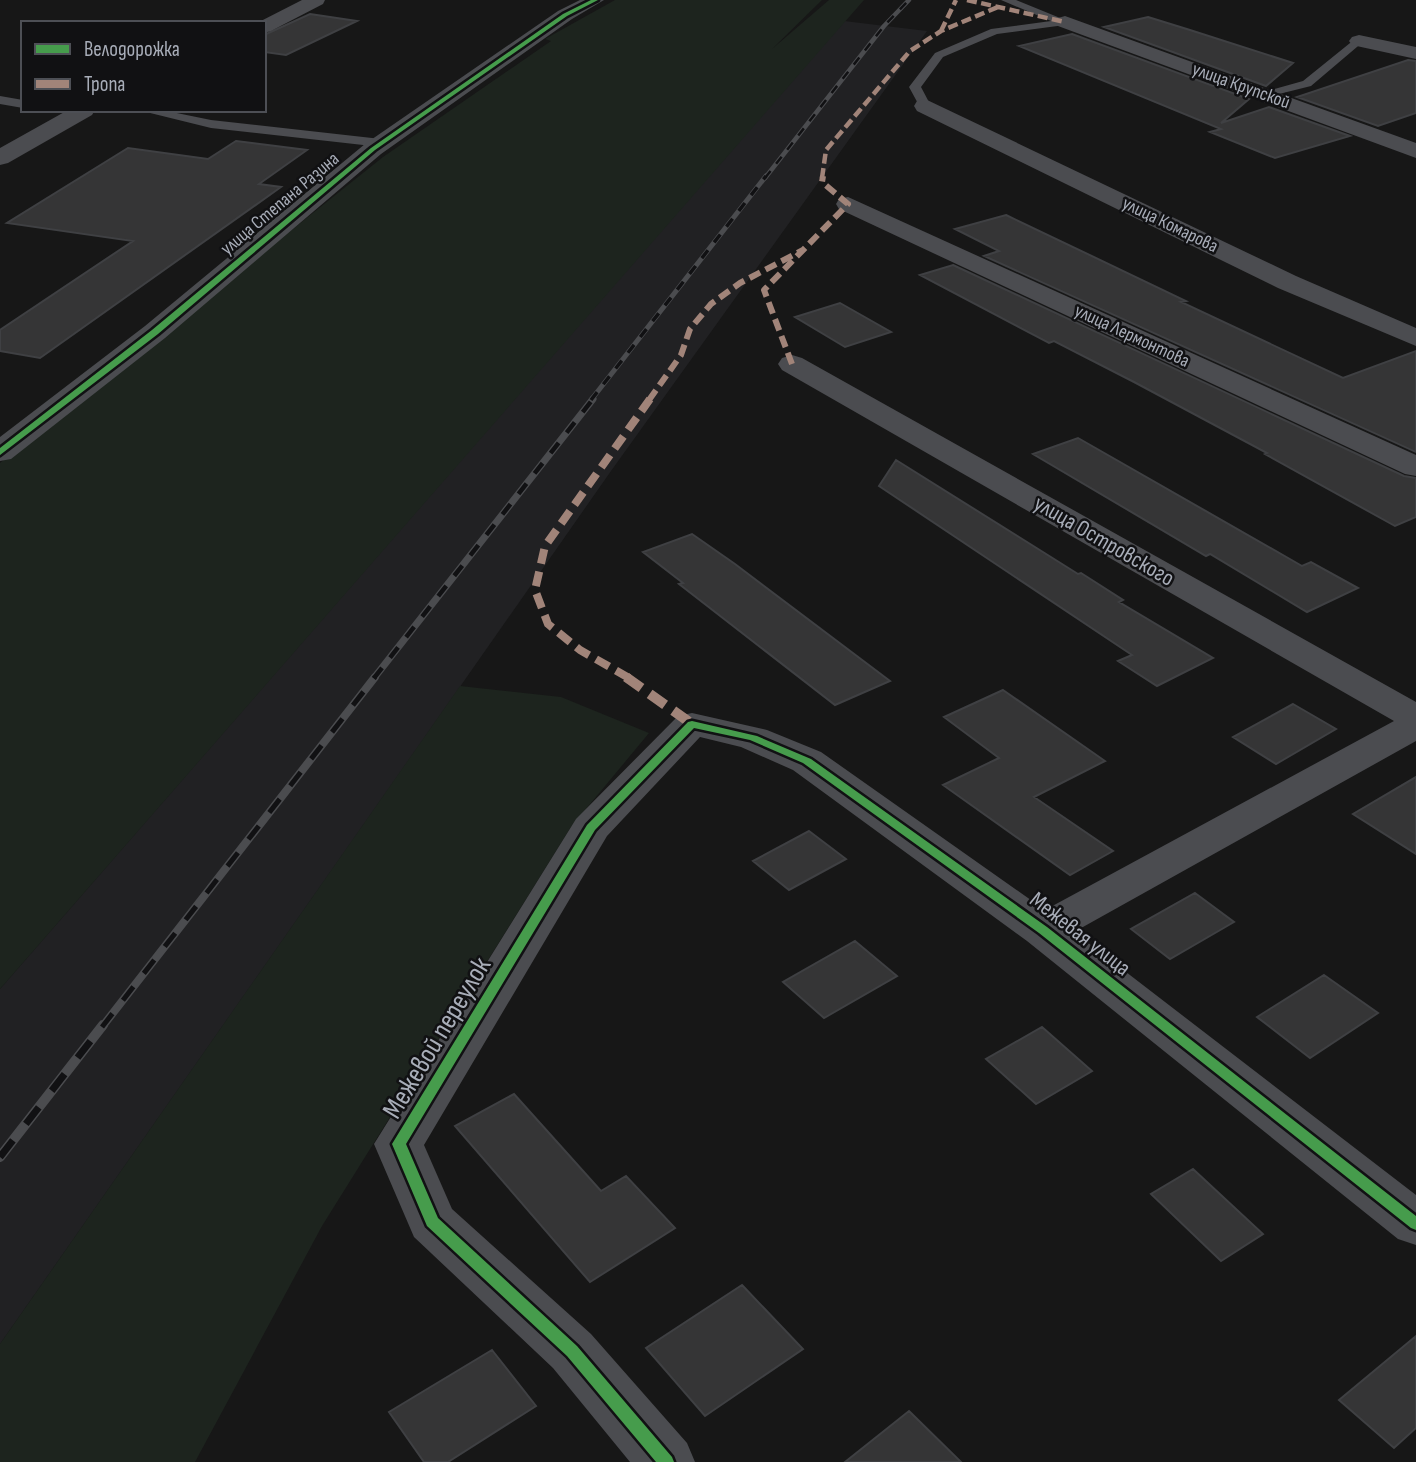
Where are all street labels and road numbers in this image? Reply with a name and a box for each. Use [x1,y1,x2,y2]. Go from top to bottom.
street label: улица Крупской [1189,58,1293,114]
street label: улица Степана Разина [216,148,344,260]
street label: улица Комарова [1118,192,1222,258]
street label: улица Лермонтова [1071,299,1193,373]
street label: улица Островского [1029,489,1179,593]
street label: Межевая улица [1024,886,1136,982]
street label: Межевой переулок [376,951,498,1125]

